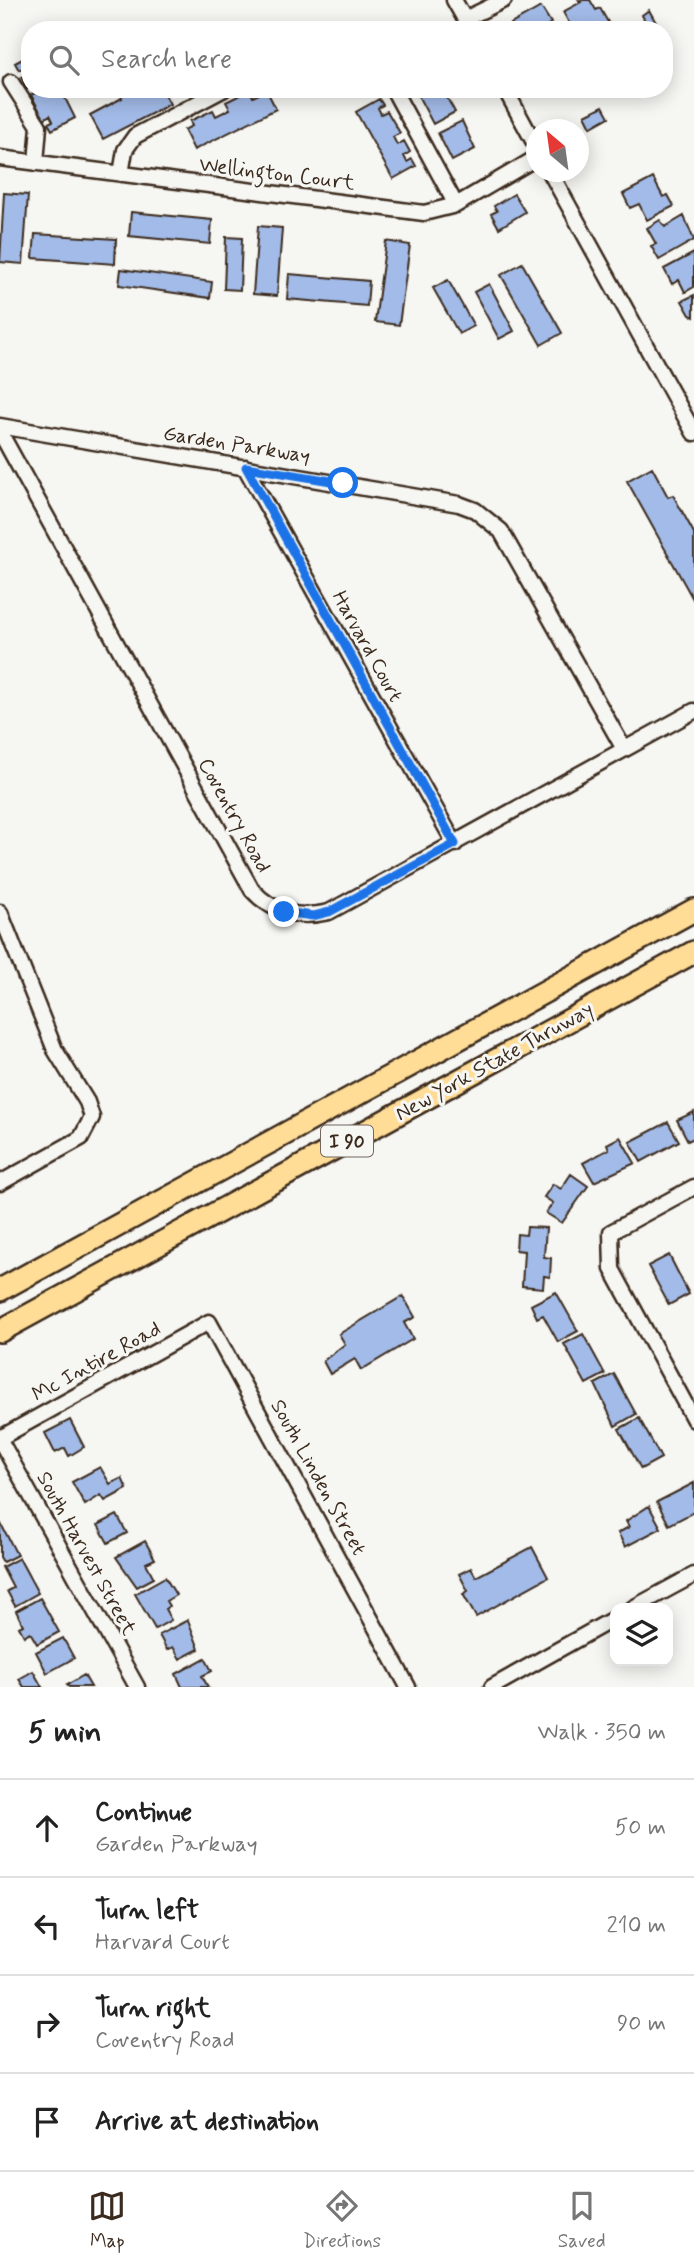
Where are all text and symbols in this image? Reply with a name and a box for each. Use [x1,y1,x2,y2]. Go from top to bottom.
search box [21,21,673,98]
icon: search [45,41,83,79]
text: Search here [101,43,232,77]
north arrow [526,119,589,182]
street label: Wellington Court [197,151,357,199]
street label: Garden Parkway [161,420,312,470]
route start [327,467,358,498]
street label: Harvard Court [325,586,409,707]
street label: Coventry Road [191,753,277,878]
route end [268,896,299,927]
street label: New York State Thruway [390,996,599,1128]
road number: I 90 [321,1126,373,1156]
street label: Mc Intire Road [27,1315,166,1409]
street label: South Linden Street [264,1394,373,1561]
street label: South Harvest Street [30,1467,143,1641]
map controls [610,1603,673,1666]
button: layers [610,1603,673,1666]
text: 5 min [28,1713,102,1752]
text: Walk · 350 m [538,1718,666,1748]
text: Continue [95,1796,192,1830]
icon: ahead [28,1809,66,1847]
text: 50 m [615,1813,666,1843]
text: Garden Parkway [95,1830,258,1860]
text: Turn left [95,1894,199,1928]
icon: left [28,1907,66,1945]
text: 210 m [606,1911,666,1941]
text: Harvard Court [95,1928,230,1958]
text: Turn right [95,1992,211,2026]
icon: right [28,2005,66,2043]
text: 90 m [617,2009,666,2039]
text: Coventry Road [95,2026,235,2056]
icon: arrive [28,2103,66,2141]
text: Arrive at destination [95,2105,319,2139]
tab: Map [88,2187,126,2254]
tab: Directions [303,2187,381,2254]
tab: Saved [558,2187,606,2254]

